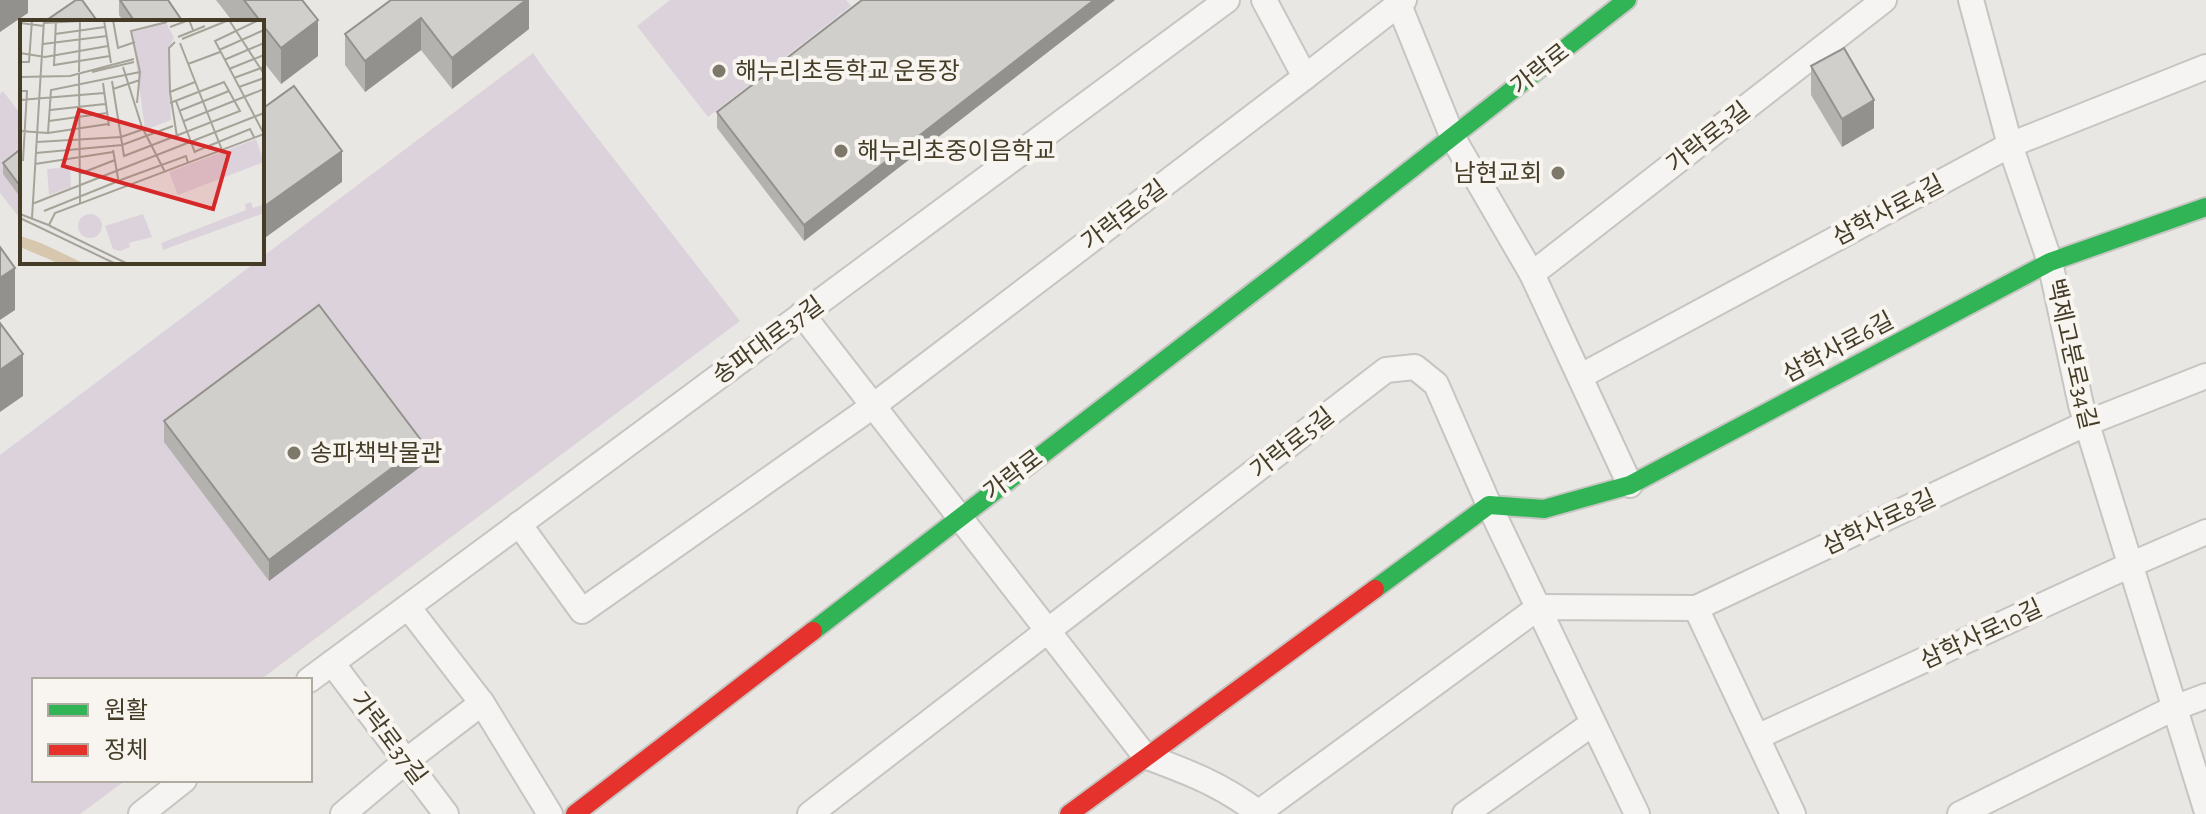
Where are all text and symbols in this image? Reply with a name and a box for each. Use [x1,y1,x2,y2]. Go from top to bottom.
inset map [20,20,264,264]
street label: 가락로 [1507,39,1574,100]
place label: 해누리초등학교 운동장 [735,58,960,84]
marker: 해누리초등학교 운동장 [710,62,728,80]
street label: 가락로3길 [1662,97,1755,177]
place label: 해누리초중이음학교 [857,138,1056,164]
marker: 해누리초중이음학교 [832,142,850,160]
place label: 남현교회 [1454,161,1542,186]
marker: 남현교회 [1549,164,1567,182]
street label: 삼학사로4길 [1828,170,1948,250]
street label: 가락로6길 [1077,175,1172,255]
street label: 백제고분로34길 [2042,276,2101,432]
street label: 송파대로37길 [708,292,828,389]
street label: 삼학사로6길 [1778,307,1898,387]
street label: 가락로5길 [1246,403,1339,484]
place label: 송파책박물관 [310,441,442,466]
marker: 송파책박물관 [285,444,303,462]
street label: 가락로 [979,445,1047,505]
street label: 삼학사로8길 [1818,484,1940,560]
street label: 삼학사로10길 [1916,594,2046,674]
legend [32,678,312,782]
street label: 가락로37길 [346,688,431,789]
text: 원활 [104,698,148,723]
text: 정체 [104,738,148,763]

